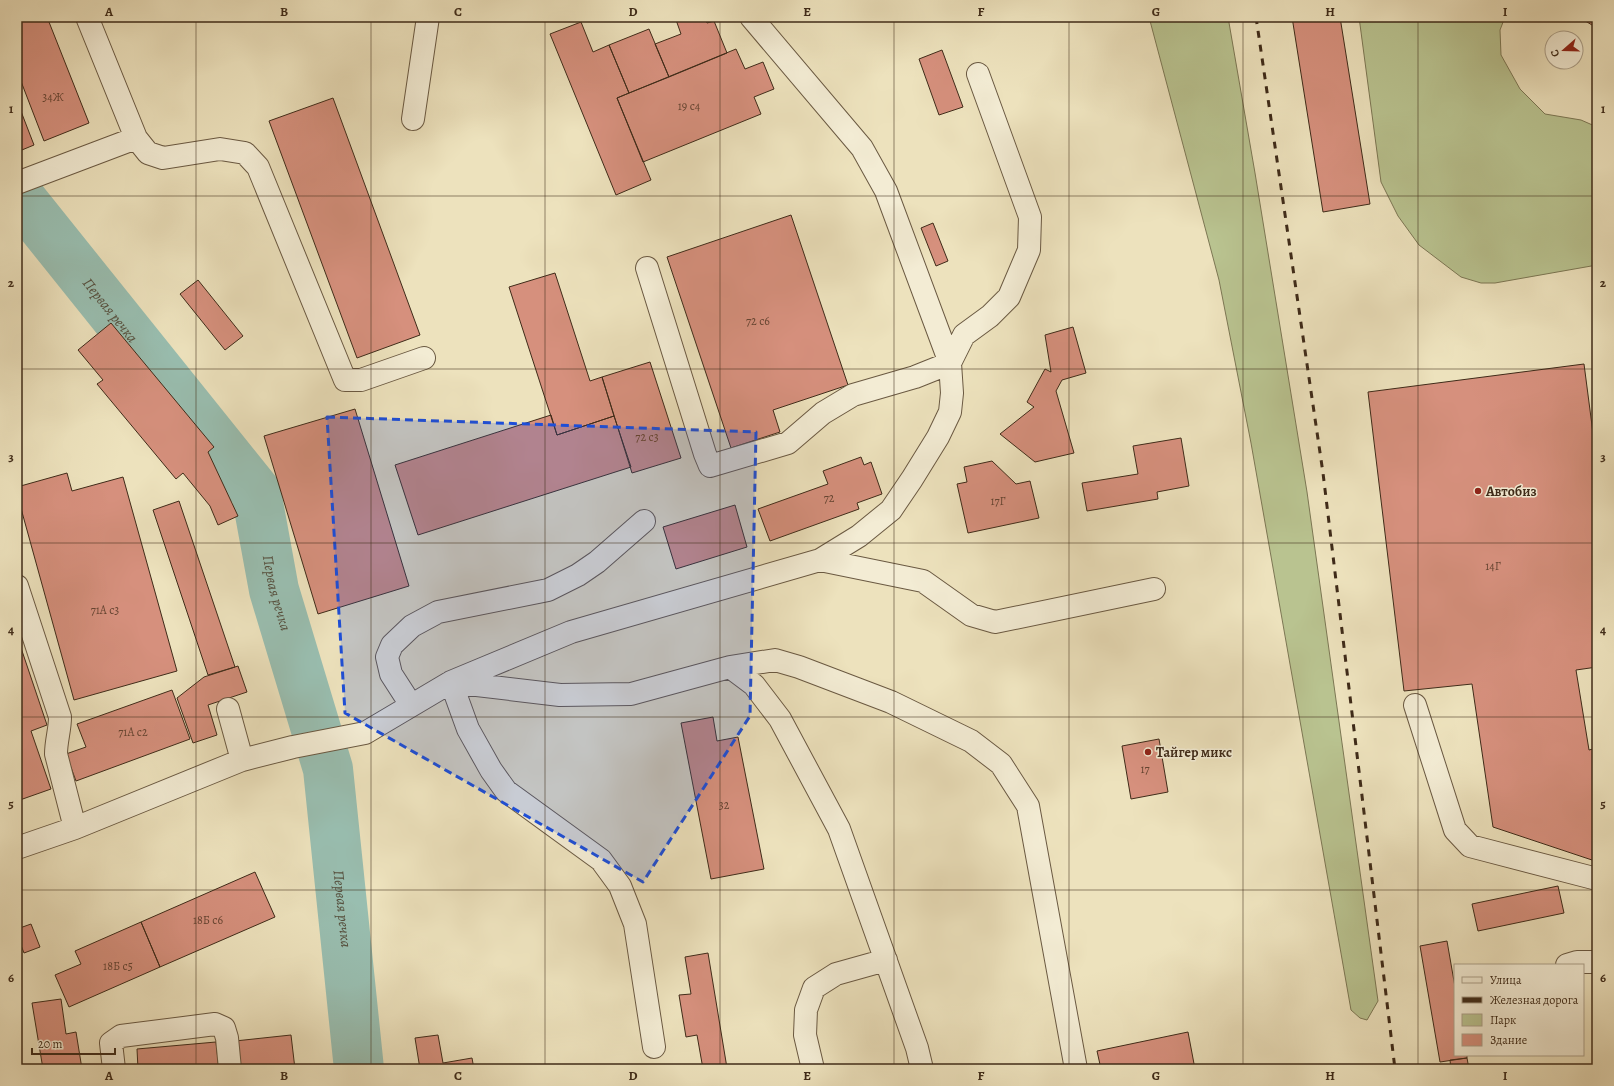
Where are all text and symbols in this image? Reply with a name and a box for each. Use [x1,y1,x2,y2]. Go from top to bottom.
text: A [104,3,114,20]
text: B [280,3,288,20]
text: C [454,3,462,20]
text: D [628,3,638,20]
text: E [803,3,811,20]
text: F [978,3,985,20]
text: G [1152,3,1160,20]
text: H [1325,3,1335,20]
text: I [1503,3,1508,20]
north arrow [1544,30,1584,70]
text: С [1547,47,1563,59]
house number: 34Ж [42,89,64,105]
house number: 19 с4 [678,98,701,114]
text: 1 [9,100,14,117]
text: 1 [1601,100,1606,117]
text: 2 [8,274,15,291]
water label: Первая речка [78,274,142,347]
text: 2 [1600,274,1607,291]
house number: 72 с6 [746,313,770,329]
house number: 72 с3 [635,429,659,445]
text: 3 [8,448,14,465]
text: 3 [1600,448,1606,465]
place label: Автобиз [1485,482,1537,501]
marker: Автобиз [1473,486,1483,496]
house number: 72 [824,490,835,506]
house number: 17Г [990,493,1006,509]
water label: Первая речка [258,553,296,633]
house number: 14Г [1485,558,1501,574]
house number: 71А с3 [91,602,119,618]
text: 4 [8,621,14,638]
text: 4 [1600,621,1606,638]
house number: 71А с2 [118,724,148,740]
place label: Тайгер микс [1156,743,1232,762]
marker: Тайгер микс [1143,747,1153,757]
house number: 17 [1140,761,1151,777]
text: 5 [8,795,14,812]
text: 5 [1600,795,1606,812]
house number: 32 [719,797,730,813]
water label: Первая речка [328,869,356,948]
house number: 18Б с6 [193,912,224,928]
house number: 18Б с5 [103,958,133,974]
legend [1454,964,1584,1056]
text: 6 [8,969,14,986]
text: 6 [1600,969,1606,986]
text: Улица [1490,972,1522,988]
text: Железная дорога [1490,992,1579,1008]
text: Парк [1490,1012,1516,1028]
scale bar [32,1030,115,1056]
text: Здание [1490,1032,1527,1048]
text: 20 m [38,1036,62,1052]
text: A [104,1067,114,1084]
text: B [280,1067,288,1084]
text: C [454,1067,462,1084]
text: D [628,1067,638,1084]
text: E [803,1067,811,1084]
text: F [978,1067,985,1084]
text: G [1152,1067,1160,1084]
text: H [1325,1067,1335,1084]
text: I [1503,1067,1508,1084]

